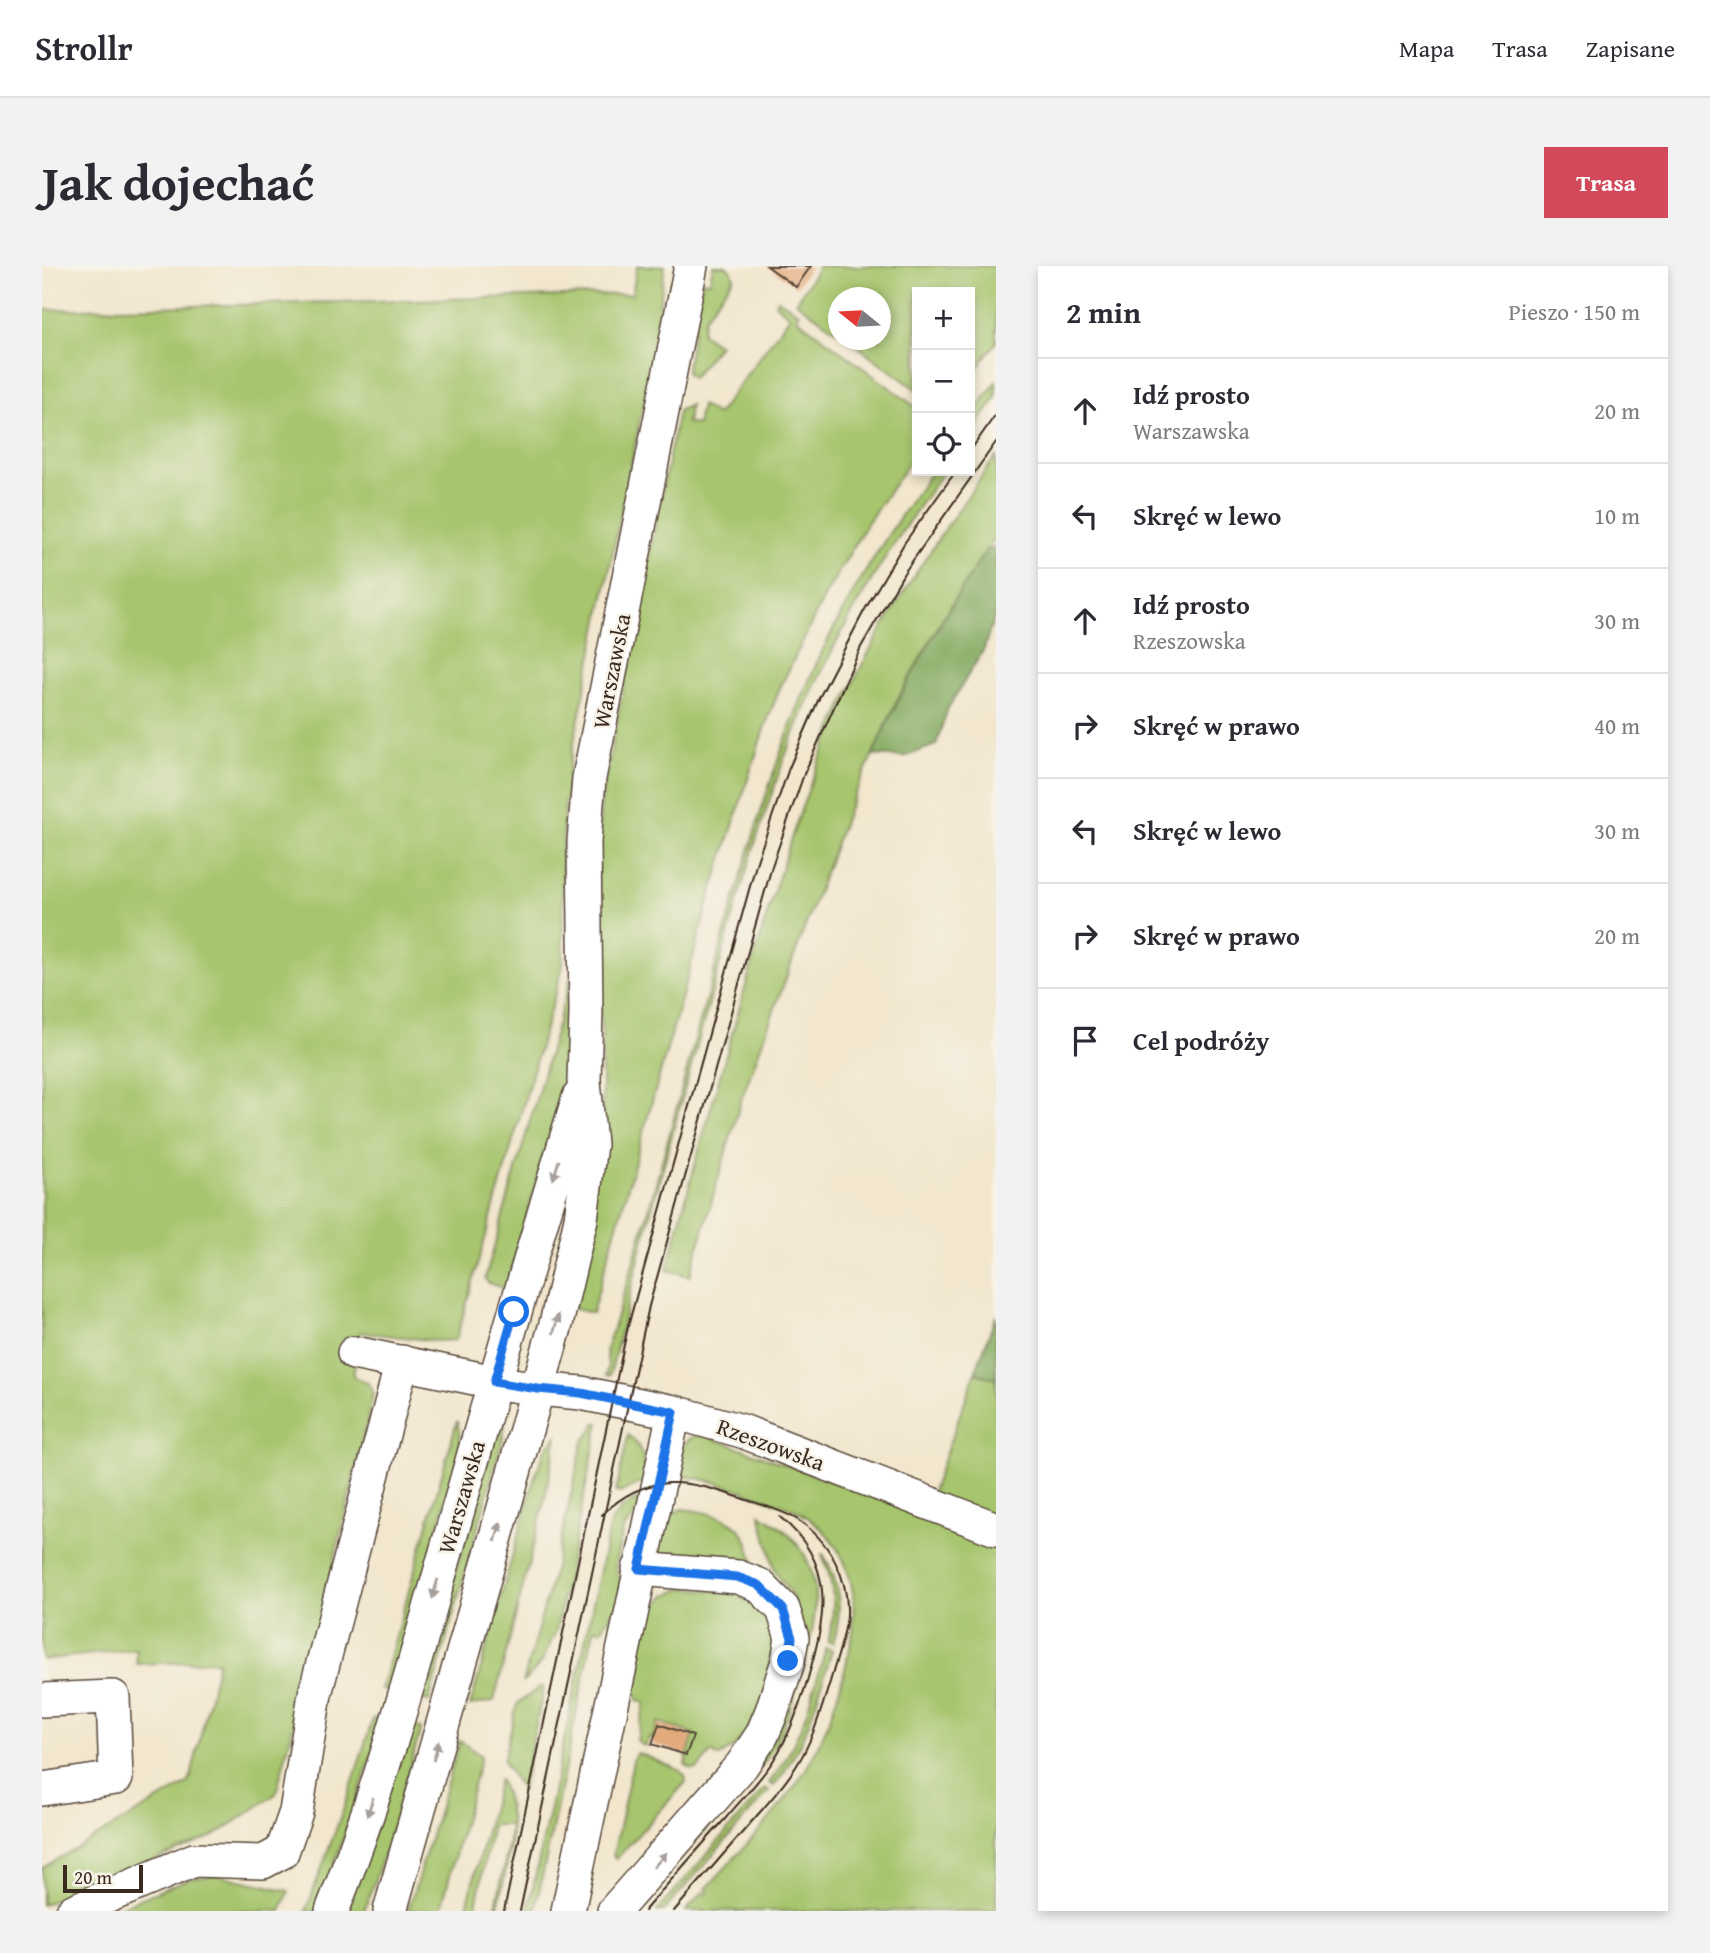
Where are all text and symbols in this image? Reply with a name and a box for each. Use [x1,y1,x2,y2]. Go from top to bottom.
text: Strollr [35,24,133,72]
text: Mapa [1399,31,1454,66]
text: Trasa [1492,31,1548,66]
text: Zapisane [1586,31,1675,66]
text: Jak dojechać [42,146,314,218]
button: Trasa [1544,147,1668,218]
north arrow [828,287,891,350]
map controls [912,287,975,476]
button: + [912,287,975,350]
text: 2 min [1066,290,1141,334]
text: Pieszo · 150 m [1508,295,1640,328]
button: − [912,350,975,413]
text: Idź prosto [1133,375,1250,414]
icon: ahead [1066,392,1104,430]
text: 20 m [1594,394,1640,427]
button: locate [912,413,975,476]
text: Warszawska [1133,414,1250,447]
text: Skręć w lewo [1133,496,1281,535]
icon: left [1066,497,1104,535]
text: 10 m [1594,499,1640,532]
text: Idź prosto [1133,585,1250,624]
icon: ahead [1066,602,1104,640]
text: 30 m [1594,604,1640,637]
street label: Warszawska [584,610,638,731]
text: Rzeszowska [1133,624,1246,657]
text: Skręć w prawo [1133,706,1300,745]
icon: right [1066,707,1104,745]
text: 40 m [1594,709,1640,742]
text: Skręć w lewo [1133,811,1281,850]
icon: left [1066,812,1104,850]
text: 30 m [1594,814,1640,847]
text: Skręć w prawo [1133,916,1300,955]
icon: right [1066,917,1104,955]
text: 20 m [1594,919,1640,952]
text: Cel podróży [1133,1021,1269,1060]
icon: arrive [1066,1022,1104,1060]
one-way arrow [551,1159,561,1180]
route start [498,1296,529,1327]
one-way arrow [551,1312,562,1334]
street label: Rzeszowska [712,1409,830,1479]
street label: Warszawska [429,1436,493,1558]
one-way arrow [493,1521,503,1542]
one-way arrow [430,1579,440,1600]
route end [772,1645,803,1676]
one-way arrow [431,1740,442,1762]
one-way arrow [364,1796,375,1817]
one-way arrow [652,1851,668,1869]
scale bar [63,1862,144,1894]
text: 20 m [74,1863,112,1891]

